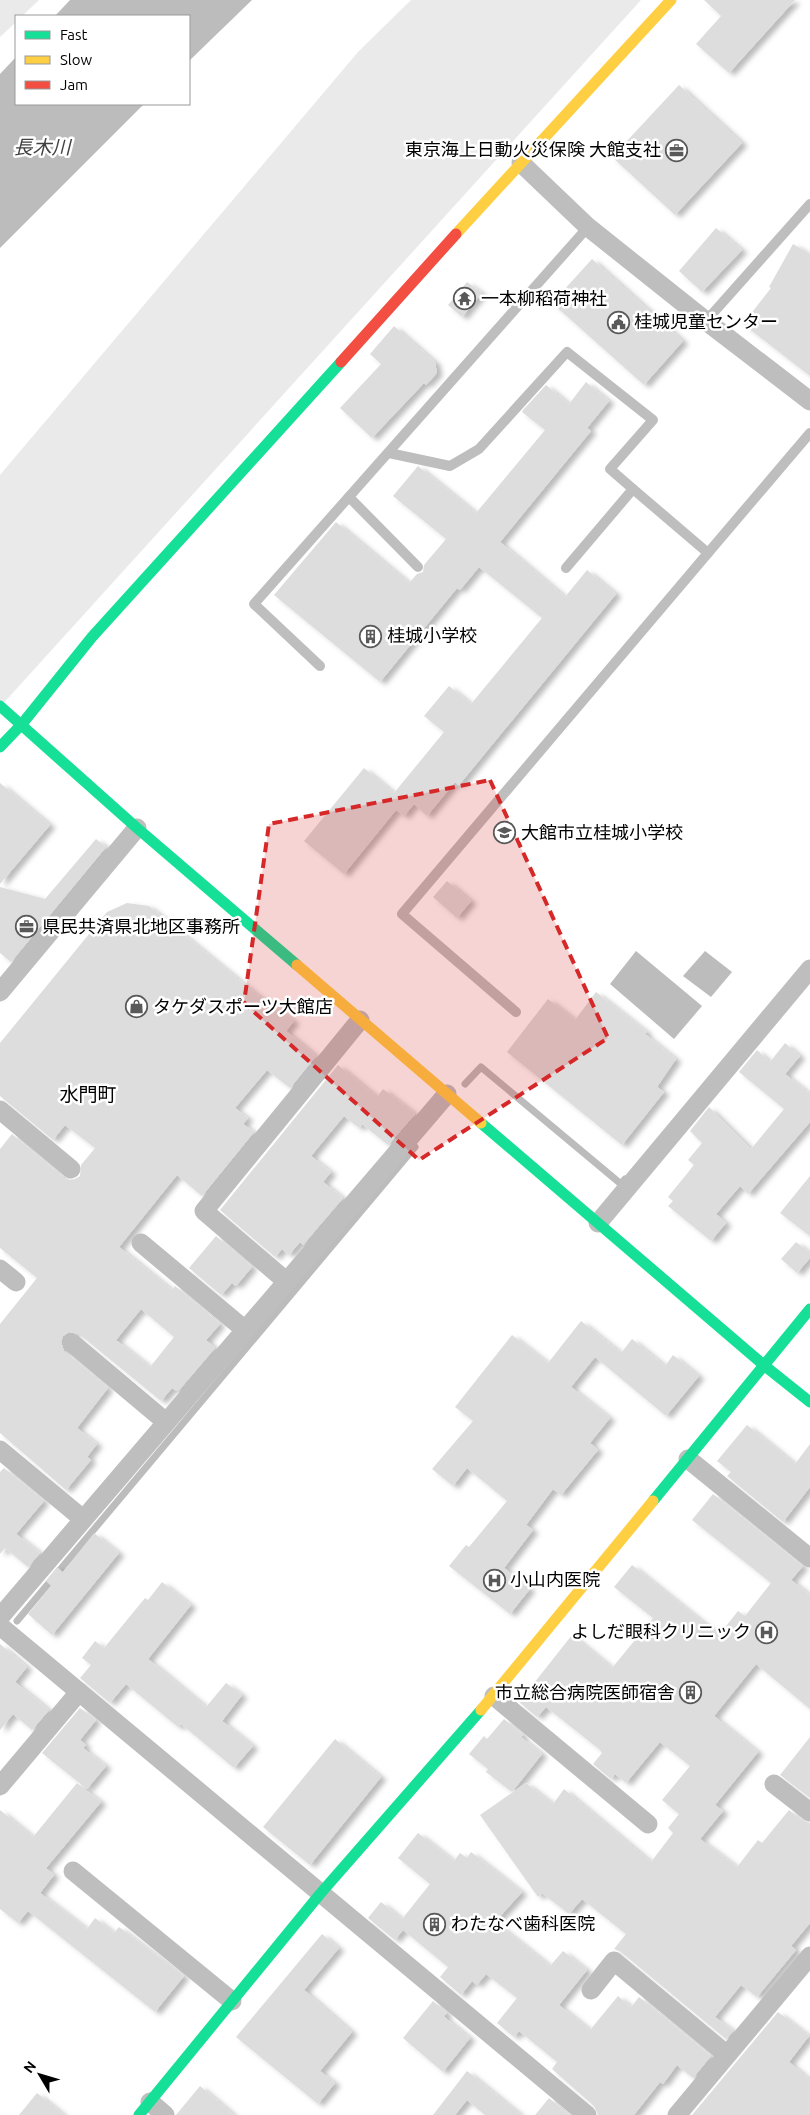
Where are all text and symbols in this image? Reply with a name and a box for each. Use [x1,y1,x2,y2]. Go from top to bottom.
legend [15,15,190,105]
text: Fast [60,26,88,43]
text: Slow [60,51,93,68]
text: Jam [60,76,88,93]
water label: 長木川 [13,136,72,158]
office icon: 東京海上日動火災保険 大館支社 [665,138,689,162]
place label: 東京海上日動火災保険 大館支社 [405,139,661,159]
temple icon: 一本柳稻荷神社 [453,287,477,311]
place label: 一本柳稻荷神社 [481,288,607,308]
public building icon: 桂城児童センター [606,310,630,334]
place label: 桂城児童センター [634,311,778,331]
building icon: 桂城小学校 [359,624,383,648]
place label: 桂城小学校 [387,625,477,645]
school or university icon: 大館市立桂城小学校 [493,821,517,845]
place label: 大館市立桂城小学校 [521,822,683,842]
office icon: 県民共済県北地区事務所 [14,915,38,939]
place label: 県民共済県北地区事務所 [42,916,240,936]
shop icon: タケダスポーツ大館店 [125,995,149,1019]
place label: タケダスポーツ大館店 [153,996,333,1016]
district label: 水門町 [59,1083,117,1105]
hospital icon: 小山内医院 [482,1568,506,1592]
place label: 小山内医院 [510,1569,600,1589]
hospital icon: よしだ眼科クリニック [755,1620,779,1644]
place label: よしだ眼科クリニック [571,1621,751,1641]
building icon: 市立総合病院医師宿舎 [679,1681,703,1705]
place label: 市立総合病院医師宿舎 [495,1682,675,1702]
building icon: わたなべ歯科医院 [423,1912,447,1936]
place label: わたなべ歯科医院 [451,1913,595,1933]
north arrow [15,2050,65,2100]
text: N [20,2058,39,2076]

